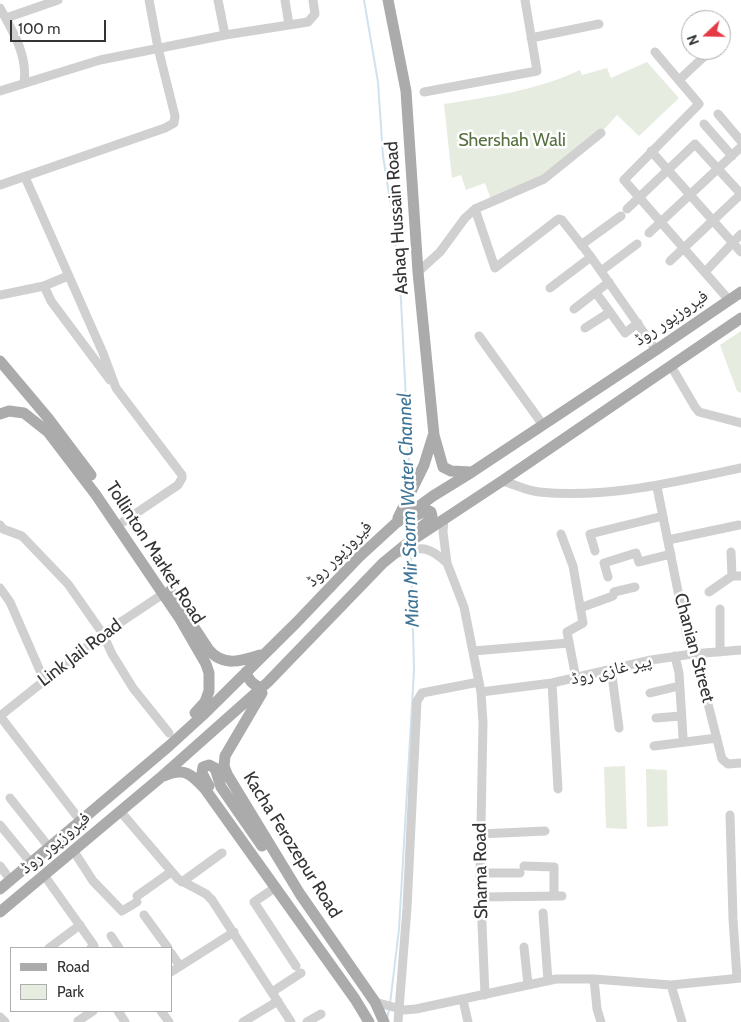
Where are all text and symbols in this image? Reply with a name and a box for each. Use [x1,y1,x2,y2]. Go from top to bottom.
scale bar [12,10,109,42]
north arrow [681,10,731,60]
text: 100 m [18,20,60,38]
text: N [683,32,703,48]
park label: Shershah Wali [458,130,566,152]
street label: Ashaq Hussain Road [381,141,413,295]
street label: فیروزپور روڈ [630,285,712,351]
water label: Mian Mir Storm Water Channel [394,393,424,627]
street label: Tollinton Market Road [101,478,209,628]
street label: فیروزپور روڈ [301,516,377,592]
street label: Chanian Street [669,591,719,705]
street label: Link Jail Road [34,615,126,691]
street label: پیر غازی روڈ [568,650,654,690]
street label: Kacha Ferozepur Road [238,768,346,922]
street label: فیروزپور روڈ [15,807,95,879]
street label: Shama Road [469,823,493,919]
legend [10,947,172,1012]
text: Road [57,958,90,976]
text: Park [57,983,84,1001]

